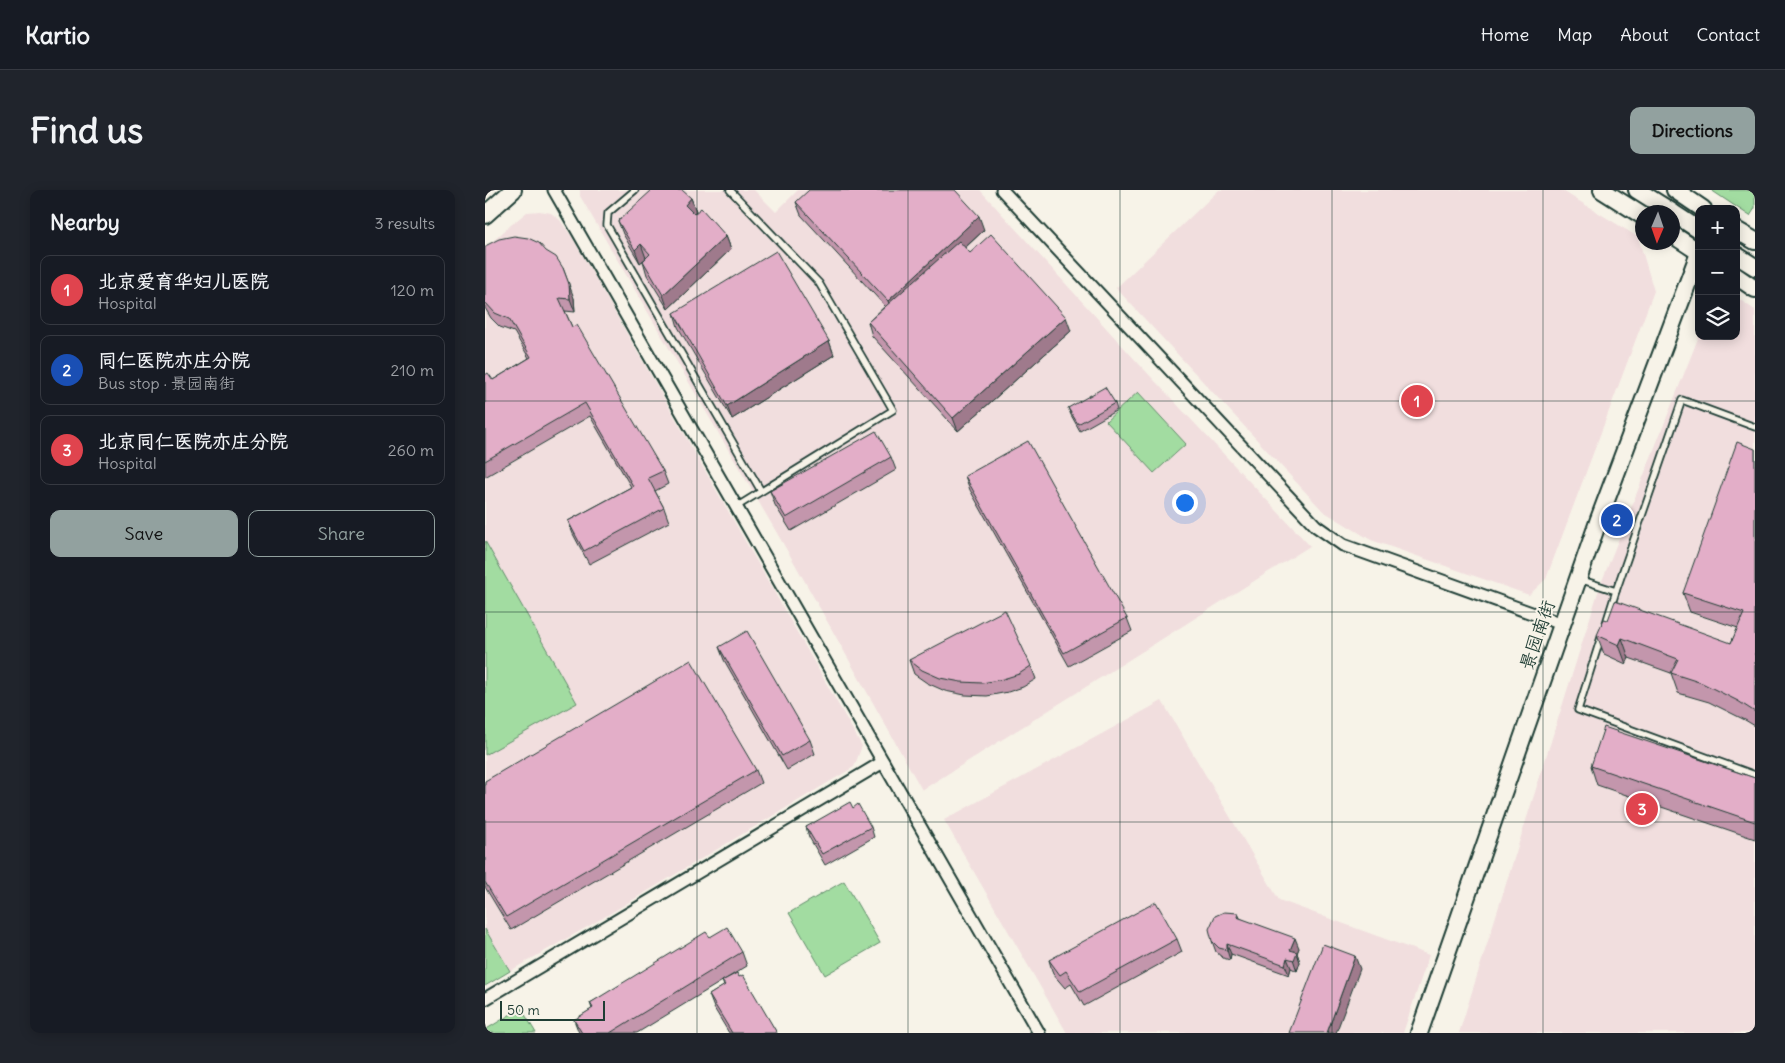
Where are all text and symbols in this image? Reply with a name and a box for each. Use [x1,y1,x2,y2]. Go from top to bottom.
text: Kartio [25,20,90,50]
text: Home [1481,23,1529,46]
text: Map [1557,23,1592,46]
text: About [1620,23,1668,46]
text: Contact [1696,23,1760,46]
button: Directions [1630,107,1755,154]
text: Find us [30,108,143,152]
north arrow [1635,205,1680,250]
map controls [1695,205,1740,340]
button: + [1695,205,1740,250]
text: Nearby [50,209,120,236]
text: 3 results [375,213,435,233]
button: − [1695,250,1740,295]
text: 北京爱育华妇儿医院 [98,269,269,293]
text: 1 [64,280,70,300]
text: 120 m [391,280,434,300]
text: Hospital [98,293,157,313]
button: layers [1695,295,1740,340]
text: 同仁医院亦庄分院 [98,348,250,372]
text: 2 [63,360,71,380]
text: 210 m [391,360,434,380]
text: Bus stop · 景园南街 [98,373,235,393]
pin: 1 [1401,382,1433,420]
text: 北京同仁医院亦庄分院 [98,429,288,453]
text: 3 [62,440,72,460]
text: 260 m [388,440,434,460]
text: Hospital [98,453,157,473]
your location [1172,490,1198,516]
pin: 2 [1601,501,1633,539]
button: Save [50,510,238,557]
button: Share [248,510,435,557]
street label: 景园南街 [1514,597,1560,673]
pin: 3 [1626,790,1658,828]
scale bar [500,998,605,1021]
text: 50 m [507,1001,540,1019]

